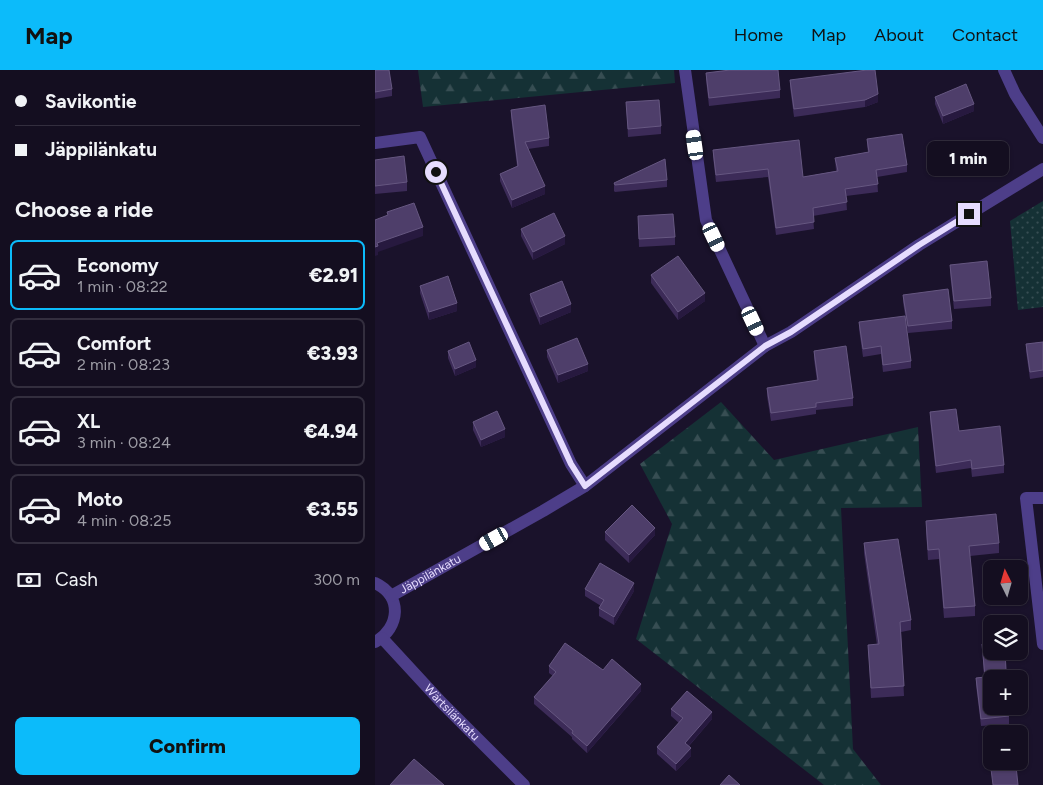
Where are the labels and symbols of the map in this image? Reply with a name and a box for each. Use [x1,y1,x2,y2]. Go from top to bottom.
car [685,129,704,161]
callout: 1 min [928,142,1010,176]
route start [425,161,447,183]
route end [958,203,980,225]
car [700,220,727,254]
car [739,304,766,338]
car [477,525,510,553]
street label: Jäppilänkatu [397,551,463,597]
north arrow [983,560,1027,605]
street label: Wärtsilänkatu [421,681,482,743]

